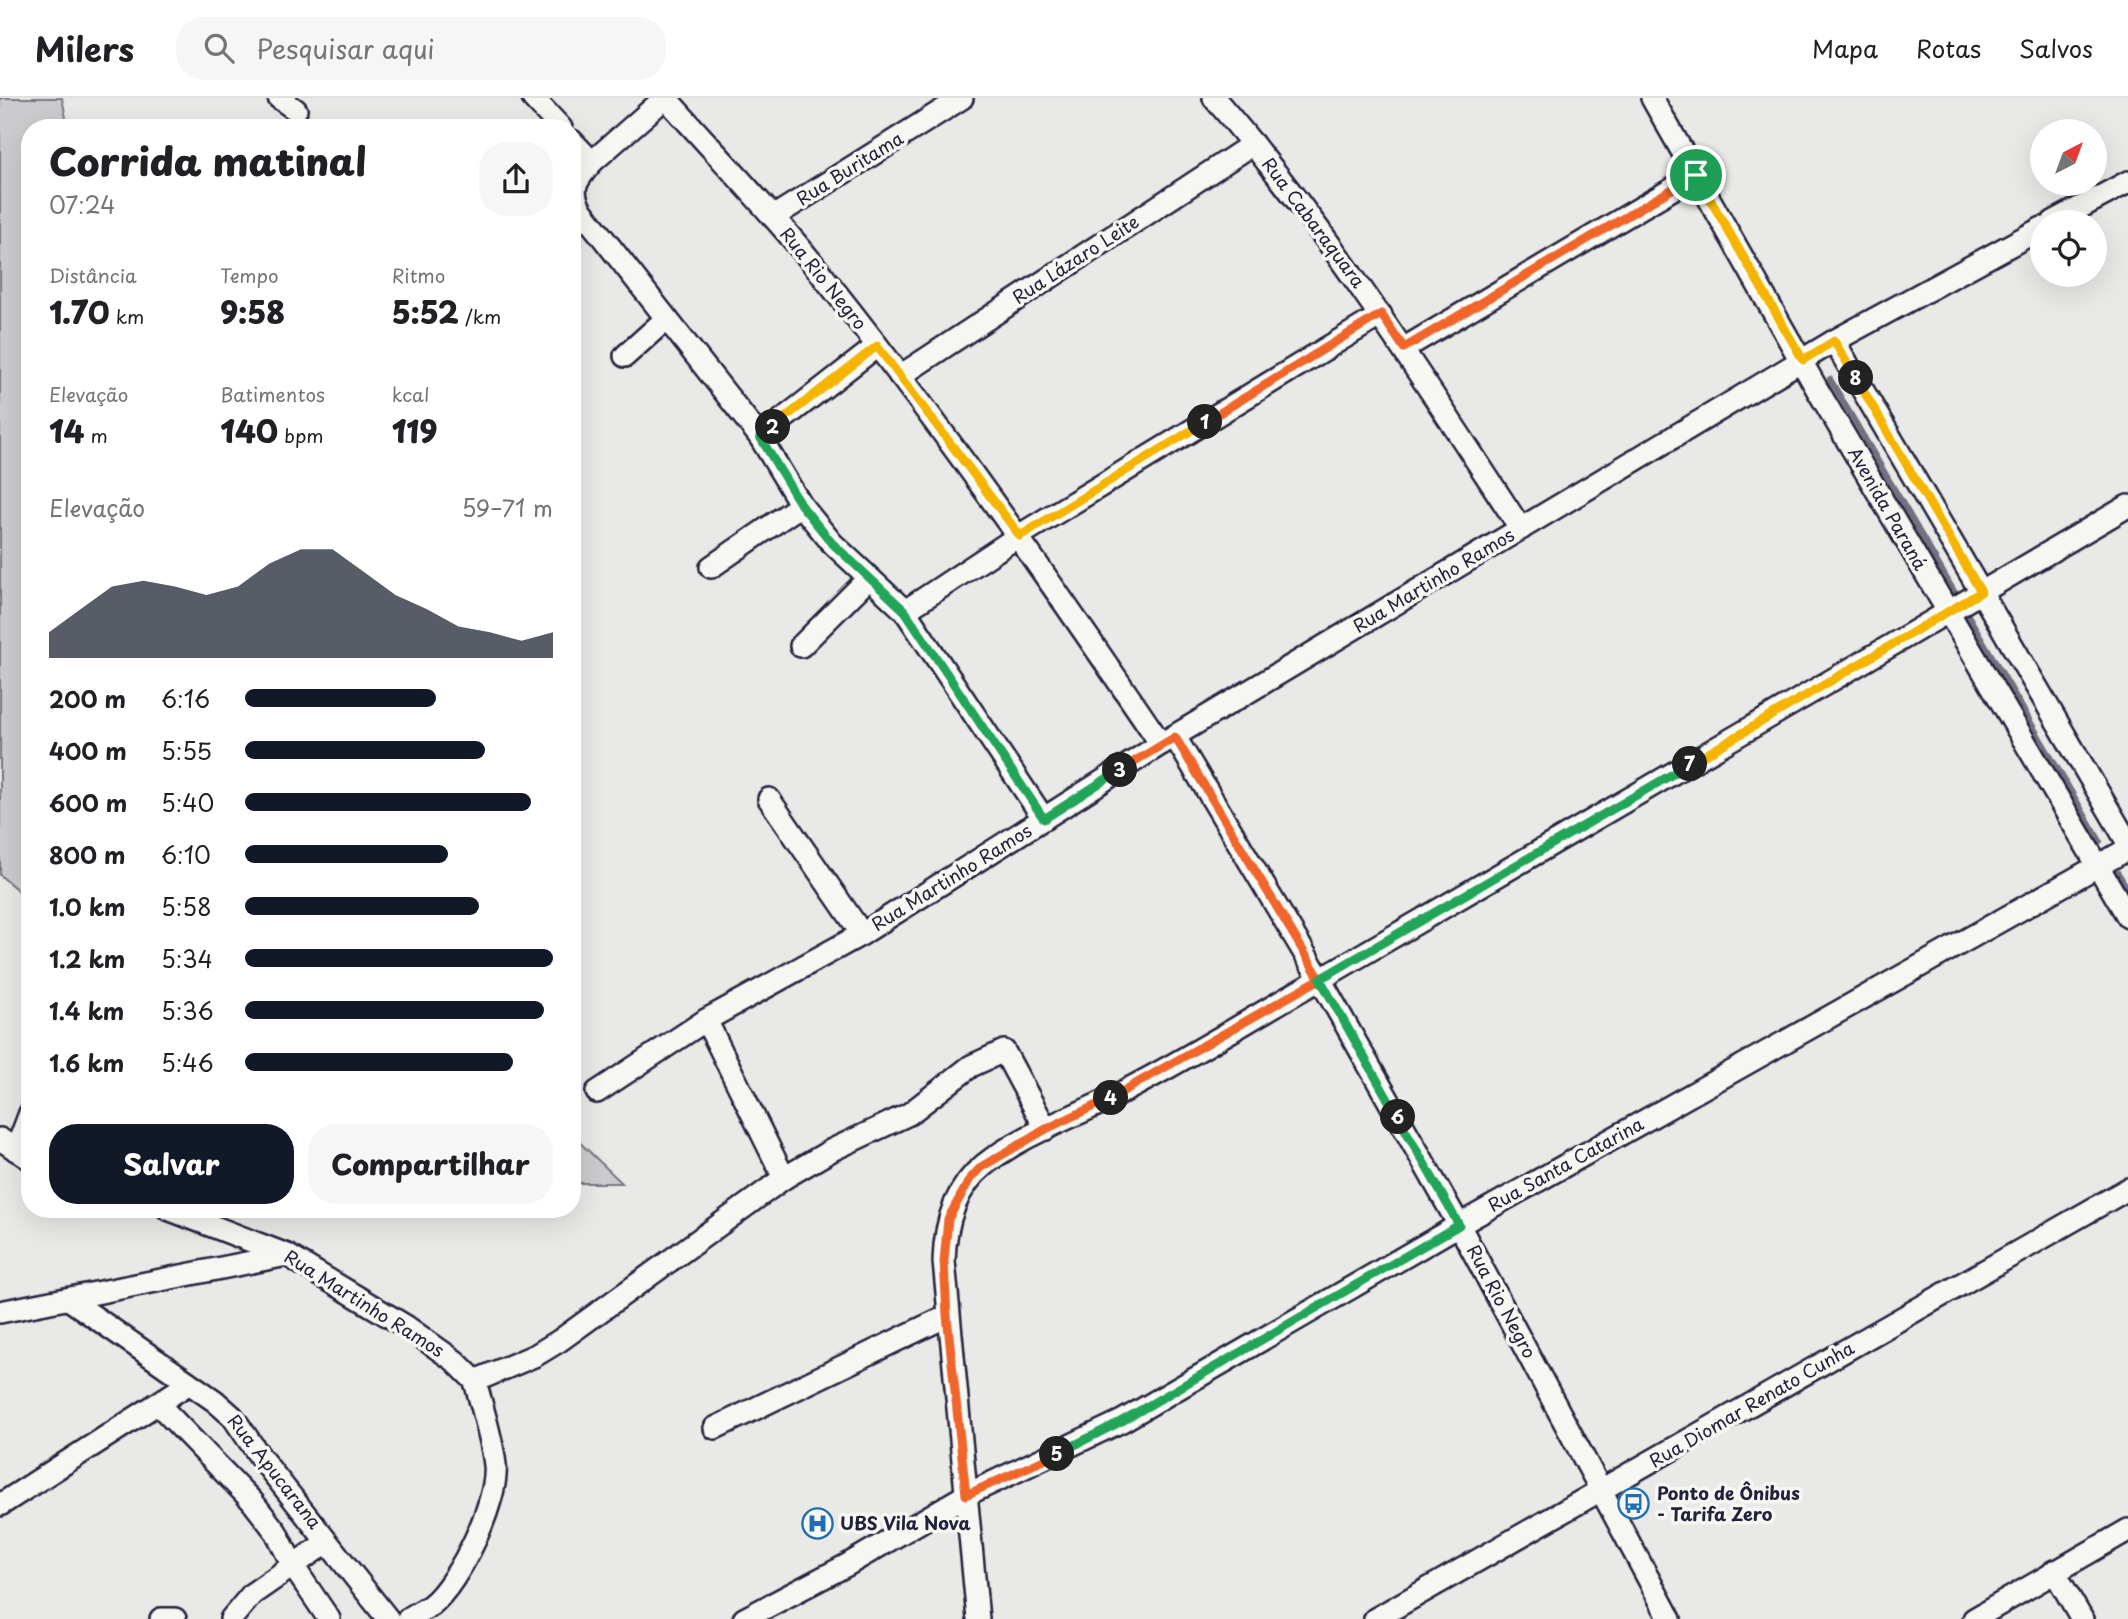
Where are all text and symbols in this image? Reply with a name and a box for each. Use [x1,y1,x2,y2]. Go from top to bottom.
search box [176,17,666,80]
text: Milers [35,23,134,73]
icon: search [200,29,238,67]
text: Pesquisar aqui [256,29,435,68]
text: Mapa [1812,30,1878,66]
text: Rotas [1916,30,1981,66]
text: Salvos [2019,30,2093,66]
north arrow [2030,119,2107,196]
map controls [2030,119,2107,287]
street label: Rua Buritama [791,124,908,211]
text: Corrida matinal [49,132,366,189]
button: share [479,142,553,216]
pin [1666,145,1726,205]
street label: Rua Cabaraquara [1256,151,1373,293]
icon: arrive [1677,156,1715,194]
text: 07:24 [49,187,115,222]
street label: Rua Lázaro Leite [1007,208,1144,310]
button: locate [2030,210,2107,287]
street label: Rua Rio Negro [774,221,874,335]
text: Distância [49,261,137,289]
text: Tempo [220,261,278,289]
text: Ritmo [392,261,445,289]
text: 1.70 [49,289,109,334]
text: 9:58 [220,289,285,334]
text: 5:52 [392,289,459,334]
text: km [109,302,144,330]
text: /km [459,302,501,330]
pin: 8 [1839,360,1874,396]
text: 8 [1850,363,1861,391]
text: Elevação [49,380,128,408]
text: Batimentos [220,380,325,408]
text: kcal [392,380,430,408]
pin: 1 [1188,404,1222,440]
text: 1 [1200,407,1209,435]
text: 14 [49,408,84,453]
text: 140 [220,408,278,453]
text: 119 [392,408,437,453]
pin: 2 [756,410,790,444]
text: 2 [766,412,779,440]
text: m [84,421,108,449]
text: bpm [278,421,324,449]
street label: Avenida Paraná [1842,442,1935,575]
text: Elevação [49,490,145,525]
text: 59–71 m [462,490,553,525]
street label: Rua Martinho Ramos [1347,521,1519,639]
text: 200 m [49,681,126,716]
text: 6:16 [161,681,210,716]
text: 400 m [49,733,127,768]
text: 5:55 [161,733,212,768]
pin: 7 [1672,746,1708,782]
text: 7 [1684,749,1695,777]
pin: 3 [1102,752,1138,788]
text: 3 [1113,755,1126,783]
text: 600 m [49,785,127,820]
text: 5:40 [161,785,214,820]
street label: Rua Martinho Ramos [866,816,1036,937]
text: 800 m [49,837,126,872]
text: 6:10 [161,837,211,872]
text: 1.0 km [49,889,126,924]
text: 5:58 [161,889,212,924]
text: 1.2 km [49,941,125,976]
text: 5:34 [161,941,213,976]
text: 1.4 km [49,993,124,1028]
text: 5:36 [161,993,214,1028]
text: 1.6 km [49,1045,124,1080]
text: 5:46 [161,1045,214,1080]
pin: 4 [1094,1080,1128,1116]
text: 4 [1104,1083,1117,1111]
pin: 6 [1380,1100,1416,1134]
text: 6 [1391,1102,1404,1130]
street label: Rua Santa Catarina [1483,1109,1649,1218]
button: Salvar [49,1124,294,1204]
button: Compartilhar [308,1124,553,1204]
street label: Rua Rio Negro [1461,1240,1544,1363]
street label: Rua Martinho Ramos [280,1242,450,1363]
street label: Rua Diomar Renato Cunha [1644,1333,1859,1474]
street label: Rua Apucarana [222,1408,329,1535]
pin: 5 [1040,1436,1074,1472]
text: 5 [1050,1439,1063,1467]
place label: Ponto de Ônibus - Tarifa Zero [1657,1479,1800,1527]
bus stop icon: Ponto de Ônibus - Tarifa Zero [1617,1487,1651,1521]
hospital icon: UBS Vila Nova [800,1507,834,1541]
place label: UBS Vila Nova [840,1509,971,1536]

